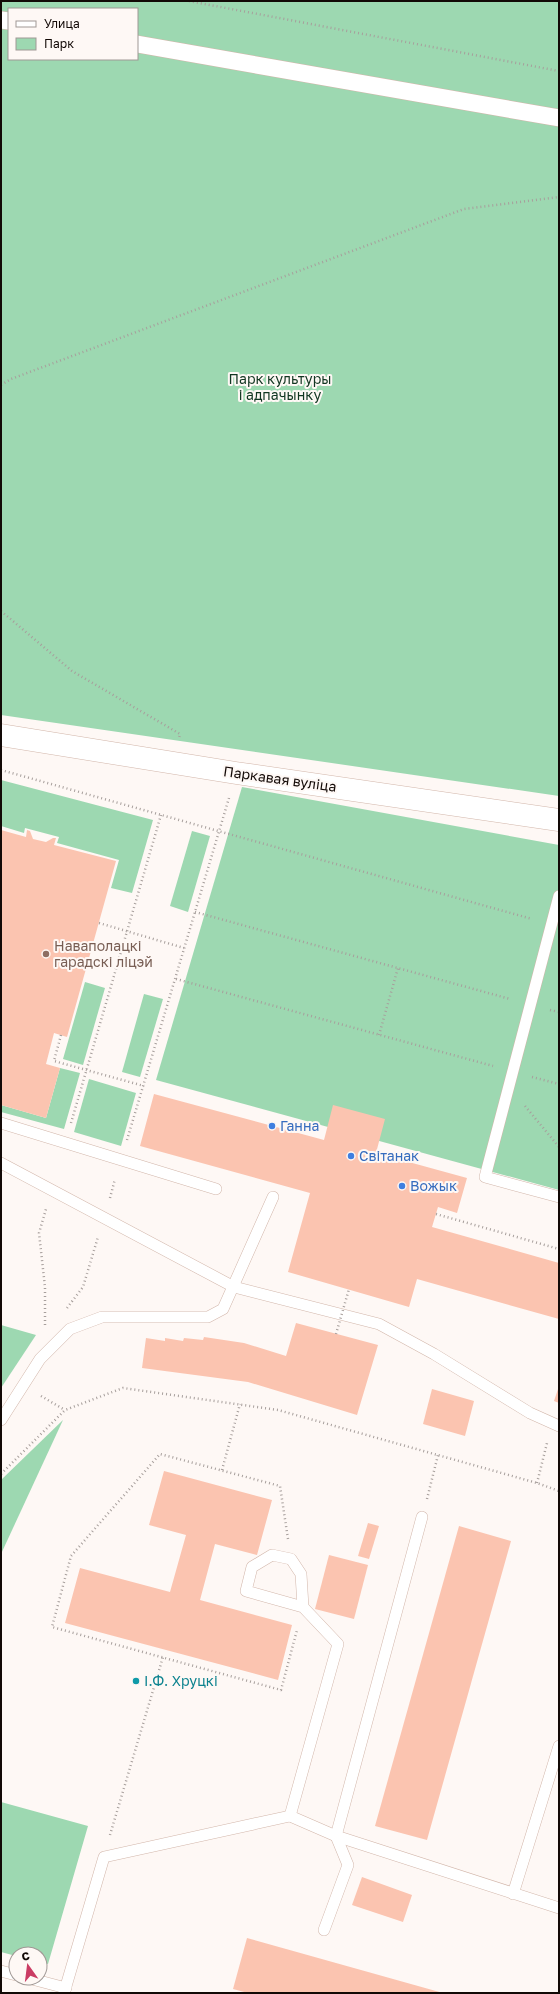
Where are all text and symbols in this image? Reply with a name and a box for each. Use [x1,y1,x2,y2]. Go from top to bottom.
legend [8,8,138,60]
text: Улица [44,16,80,31]
text: Парк [44,36,74,51]
park label: Парк культуры і адпачынку [229,370,331,403]
street label: Паркавая вуліца [222,762,338,795]
place label: Наваполацкі гарадскі ліцэй [54,937,153,970]
marker: Наваполацкі гарадскі ліцэй [41,949,51,959]
place label: Ганна [280,1117,319,1134]
marker: Ганна [267,1121,277,1131]
place label: Світанак [359,1147,419,1164]
marker: Світанак [346,1151,356,1161]
place label: Вожык [410,1177,457,1194]
marker: Вожык [397,1181,407,1191]
place label: І.Ф. Хруцкі [144,1672,218,1689]
marker: І.Ф. Хруцкі [131,1676,141,1686]
north arrow [8,1946,48,1986]
text: С [20,1949,31,1963]

